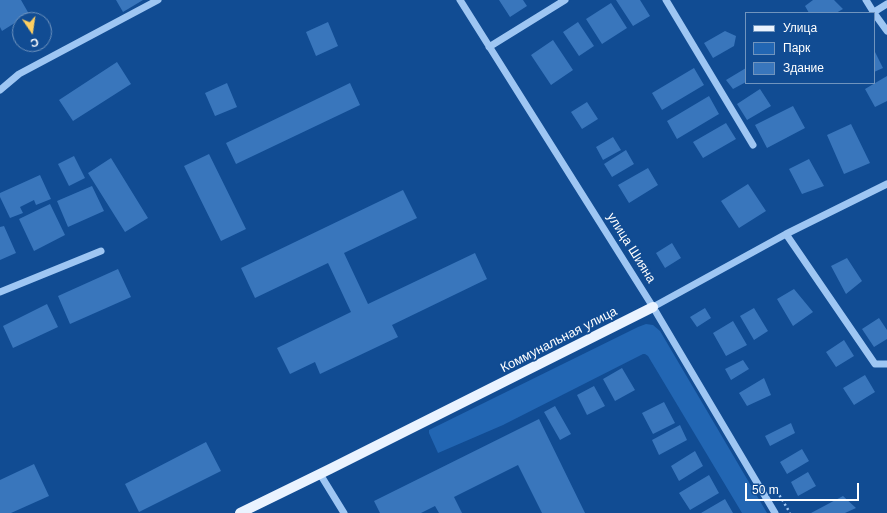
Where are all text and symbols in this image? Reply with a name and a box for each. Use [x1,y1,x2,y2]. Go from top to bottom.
north arrow [12,12,52,52]
legend [745,12,875,84]
text: Улица [783,21,817,35]
text: С [29,36,40,49]
text: Парк [783,41,810,55]
text: Здание [783,61,824,75]
street label: улица Шияна [603,210,659,286]
street label: Коммунальная улица [498,304,620,376]
scale bar [747,475,861,501]
text: 50 m [752,483,779,497]

